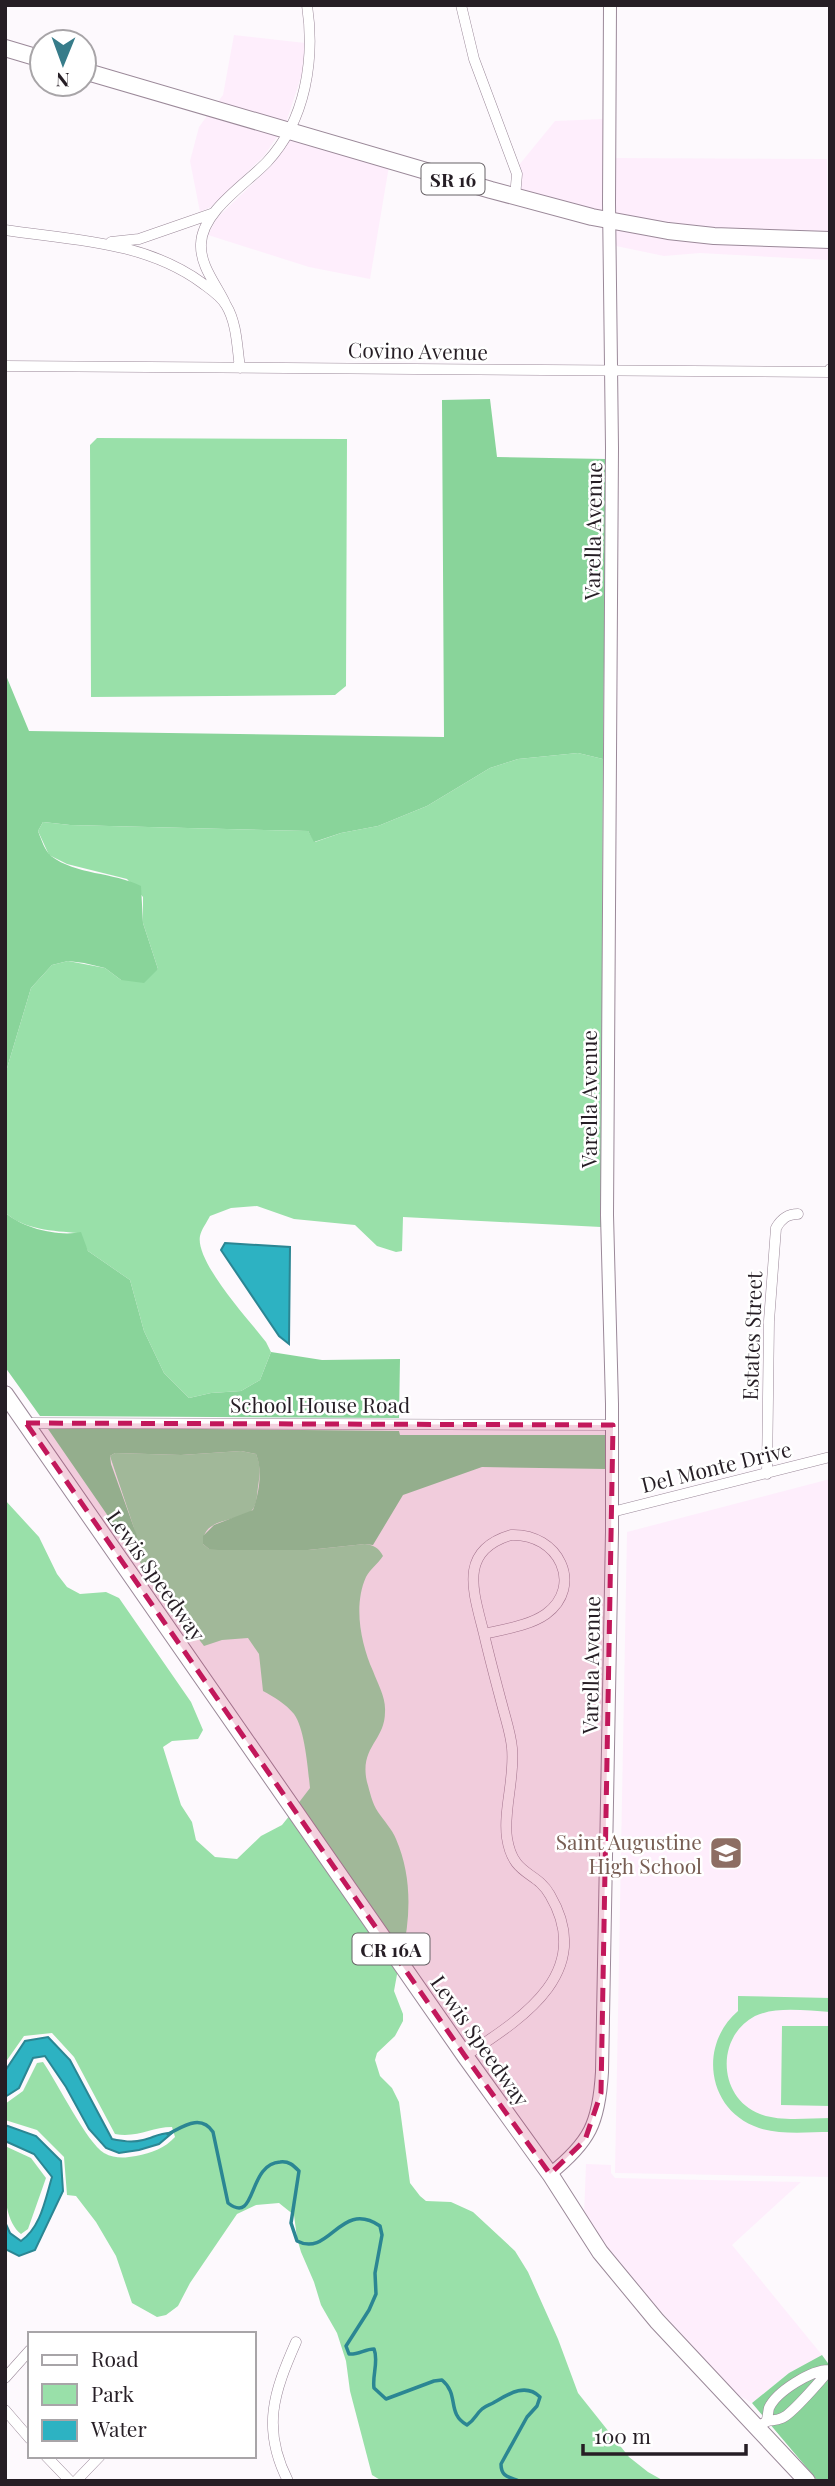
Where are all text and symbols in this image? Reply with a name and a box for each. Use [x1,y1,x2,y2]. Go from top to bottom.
north arrow [28,28,98,98]
text: N [55,68,70,94]
road number: SR 16 [421,164,484,195]
street label: Covino Avenue [348,335,488,365]
street label: Varella Avenue [577,462,607,601]
street label: Varella Avenue [574,1030,602,1169]
street label: Estates Street [735,1270,767,1401]
street label: School House Road [230,1390,410,1418]
street label: Del Monte Drive [638,1434,794,1498]
street label: Lewis Speedway [101,1504,213,1646]
street label: Varella Avenue [575,1596,605,1735]
place label: Saint Augustine High School [556,1827,702,1879]
school or university icon: Saint Augustine High School [707,1834,745,1872]
road number: CR 16A [352,1934,430,1965]
street label: Lewis Speedway [425,1969,537,2111]
legend [28,2332,256,2458]
text: Road [91,2344,139,2372]
text: Park [91,2379,135,2407]
scale bar [583,2412,746,2456]
text: Water [90,2414,147,2442]
text: 100 m [594,2421,651,2449]

